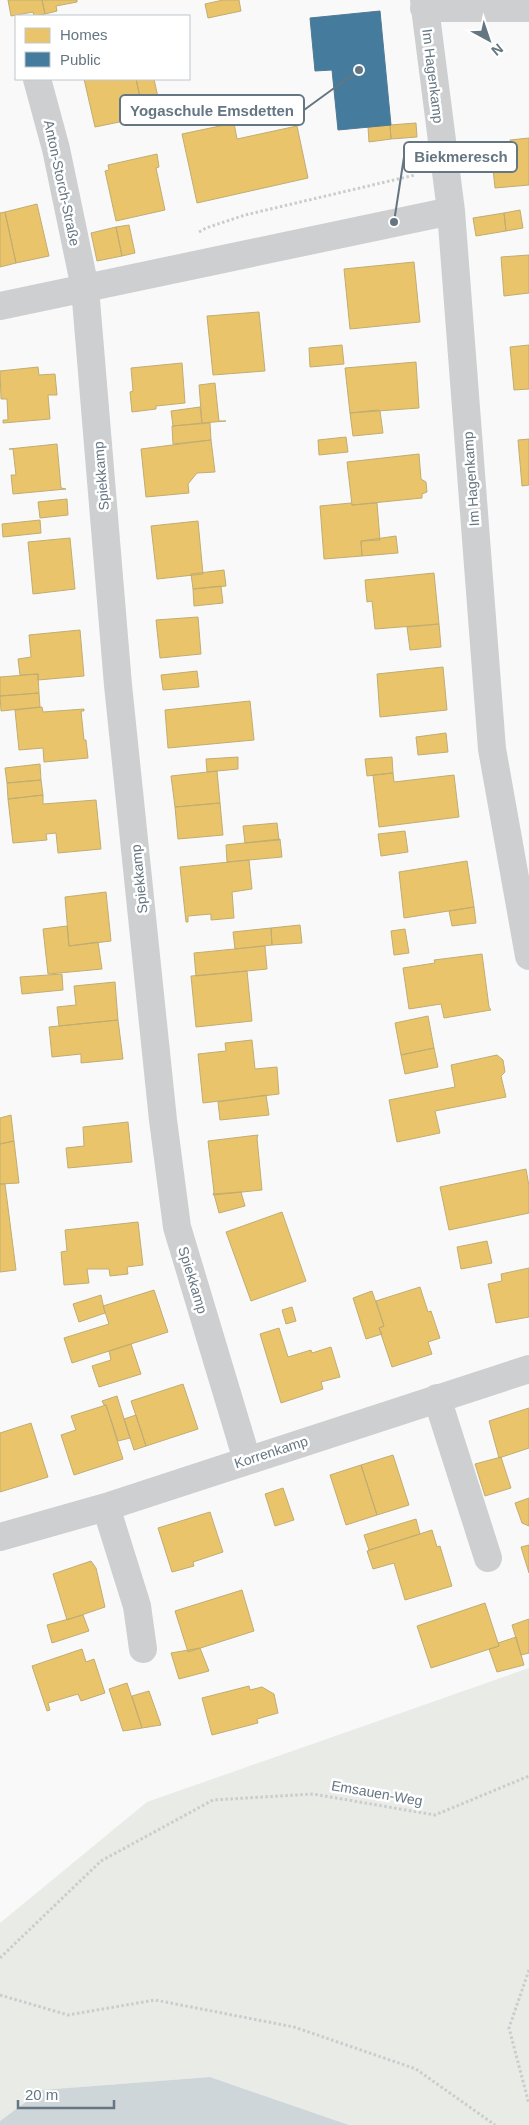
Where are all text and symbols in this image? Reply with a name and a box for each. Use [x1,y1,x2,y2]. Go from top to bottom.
legend [15,15,190,80]
north arrow [464,15,514,65]
text: Homes [60,26,108,43]
street label: Im Hagenkamp [419,28,447,124]
text: N [488,41,506,59]
text: Public [60,51,101,68]
callout: Yogaschule Emsdetten [120,95,304,125]
text: Yogaschule Emsdetten [130,102,294,119]
street label: Anton-Storch-Straße [41,119,83,248]
callout: Biekmeresch [404,142,517,172]
text: Biekmeresch [414,148,508,165]
street label: Im Hagenkamp [460,431,482,527]
street label: Spiekkamp [90,441,112,511]
street label: Spiekkamp [127,844,151,914]
street label: Spiekkamp [175,1245,211,1316]
street label: Korrenkamp [232,1433,310,1471]
street label: Emsauen-Weg [330,1777,424,1809]
scale bar [18,2078,114,2110]
text: 20 m [25,2086,58,2103]

